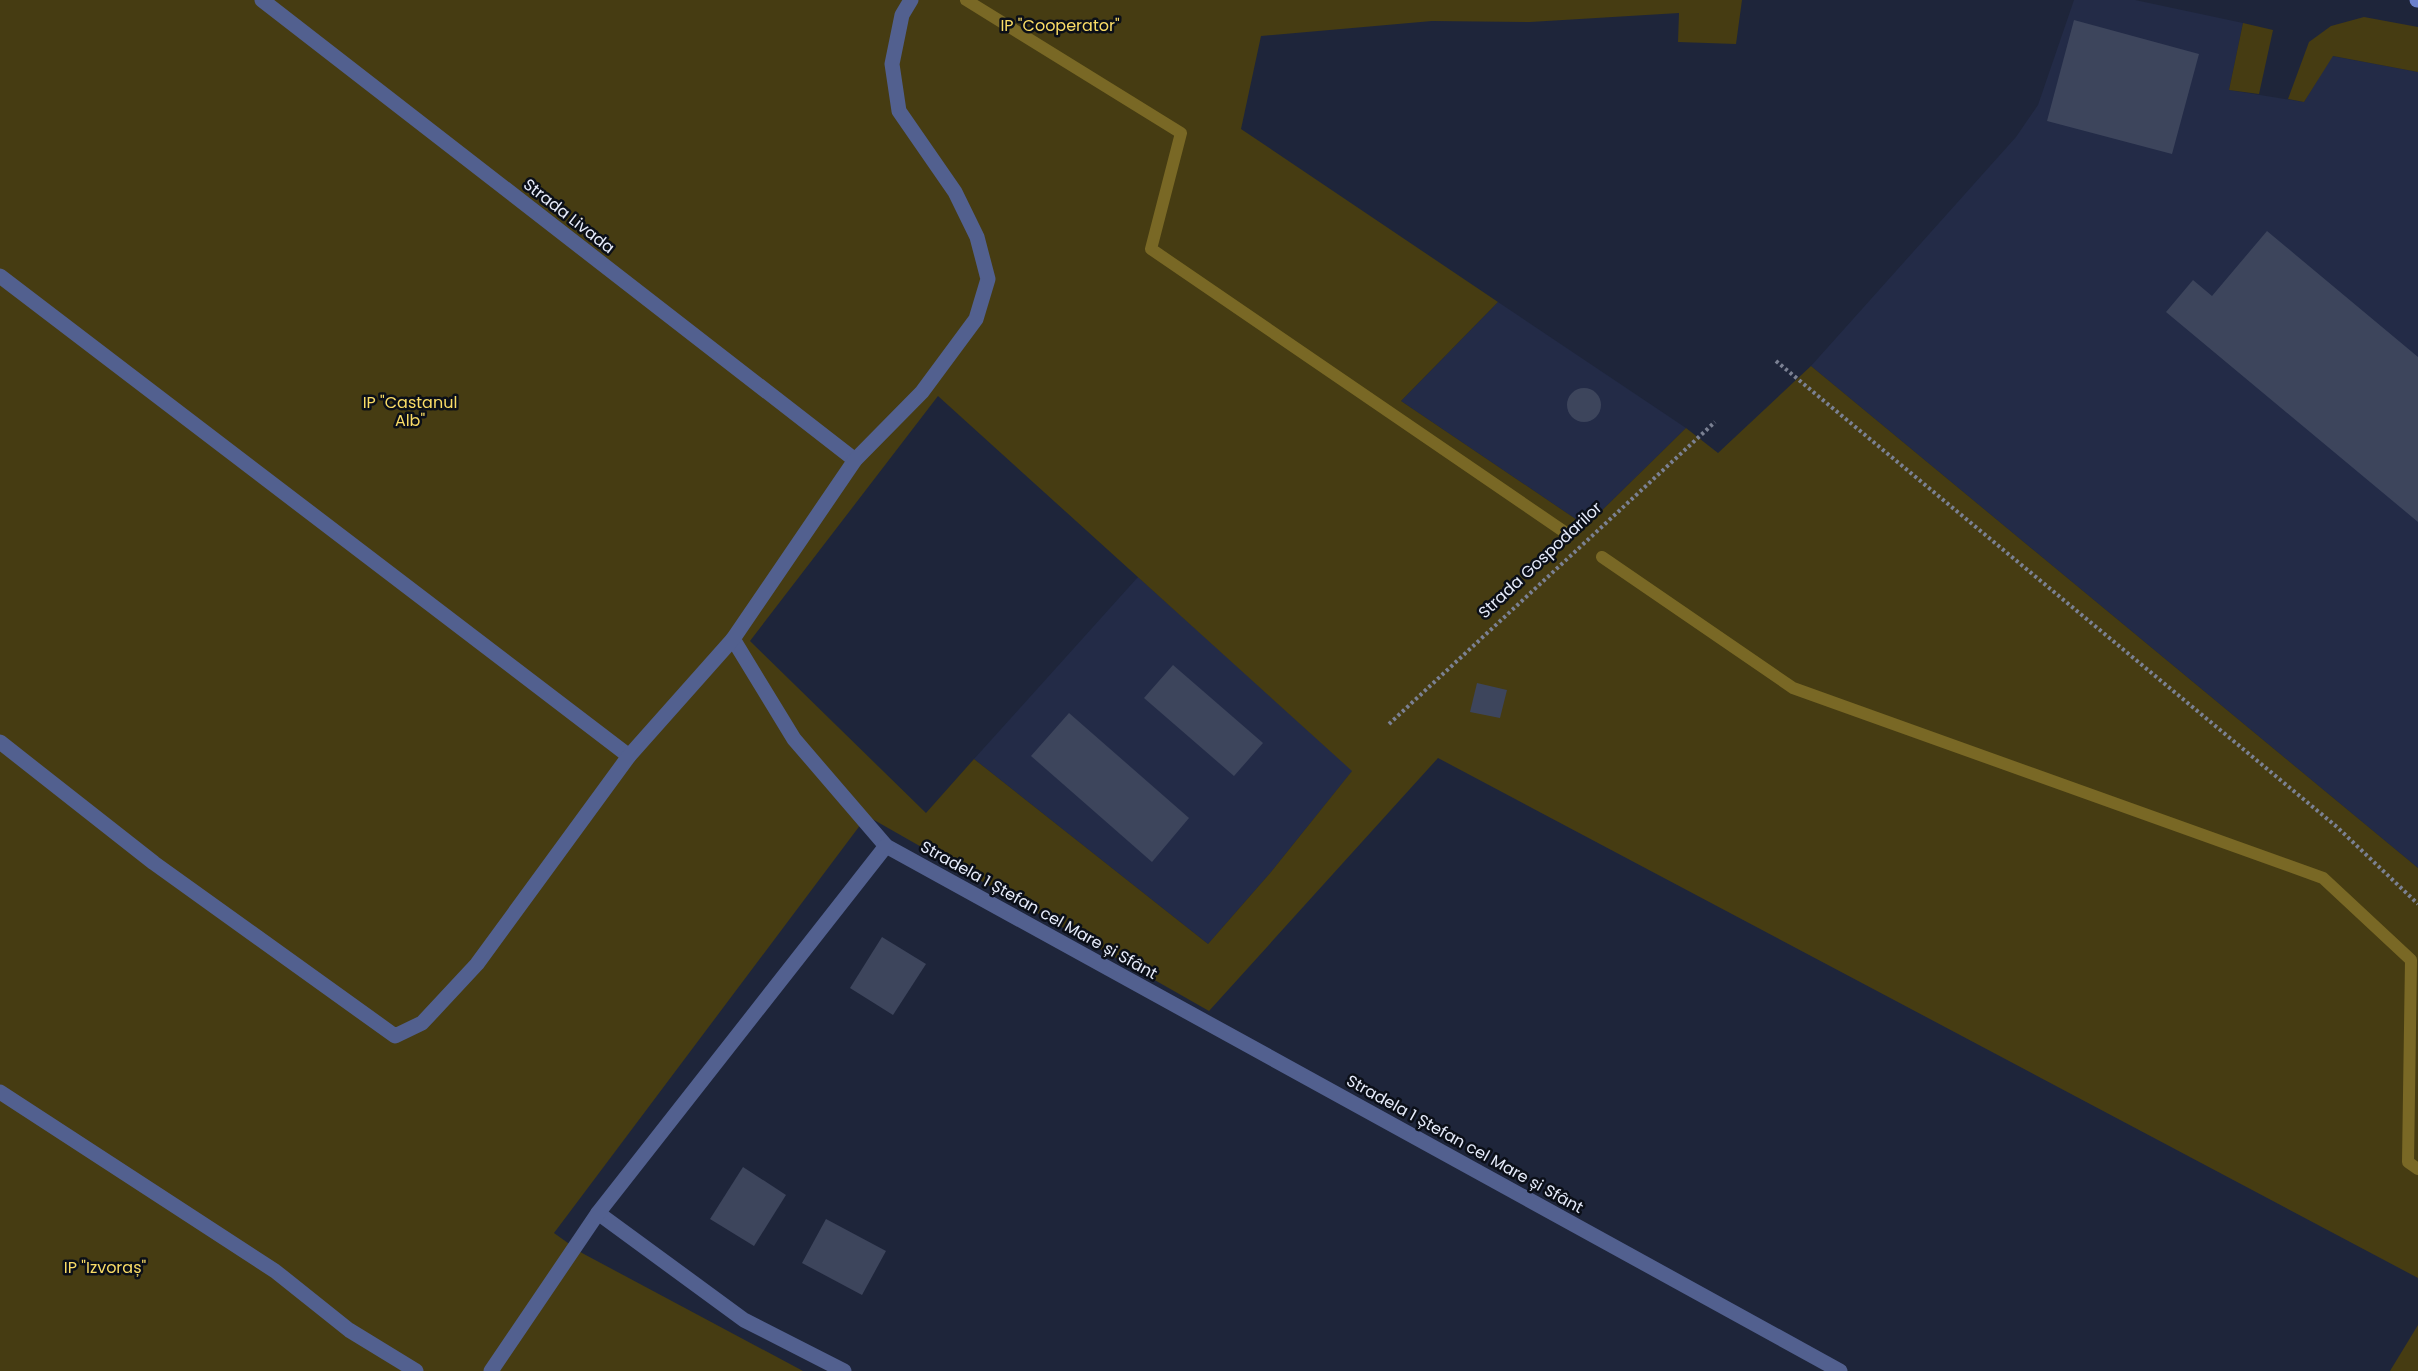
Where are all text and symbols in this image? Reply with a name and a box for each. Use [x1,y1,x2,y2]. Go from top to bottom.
park label: IP "Cooperator" [1000,14,1120,37]
street label: Strada Livada [519,173,619,259]
park label: IP "Castanul Alb" [363,391,457,432]
street label: Strada Gospodarilor [1473,496,1607,624]
street label: Stradela 1 Ștefan cel Mare și Sfânt [916,835,1162,985]
street label: Stradela 1 Ștefan cel Mare și Sfânt [1342,1069,1588,1219]
park label: IP "Izvoraș" [64,1256,147,1279]

